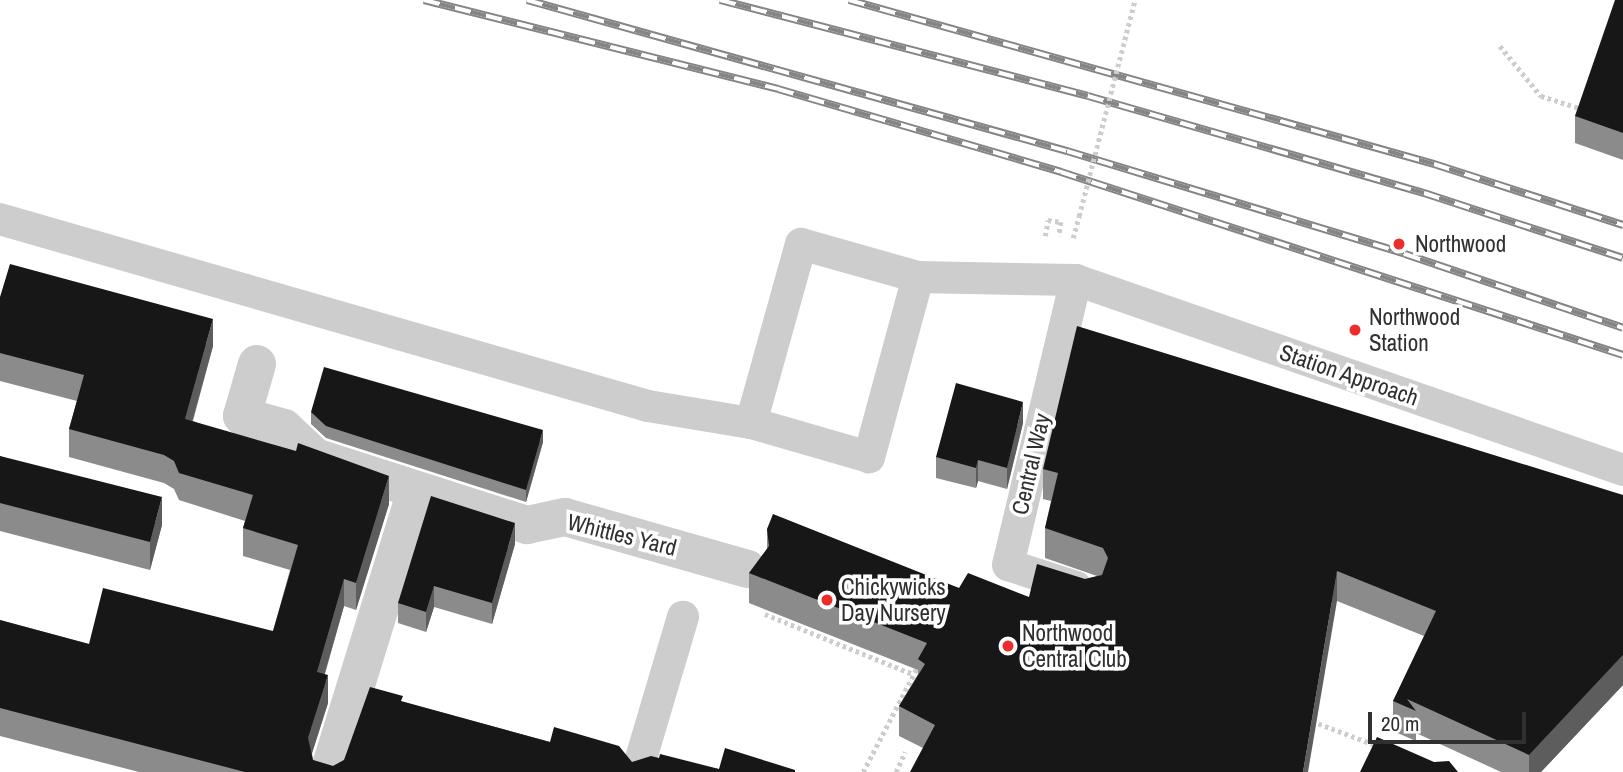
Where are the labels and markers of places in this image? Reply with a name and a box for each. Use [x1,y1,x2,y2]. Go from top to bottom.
place label: Northwood [1415,230,1506,258]
marker: Northwood [1389,234,1409,254]
place label: Northwood Station [1369,303,1460,357]
marker: Northwood Station [1347,322,1363,338]
place label: Chickywicks Day Nursery [841,573,946,627]
marker: Chickywicks Day Nursery [819,592,835,608]
place label: Northwood Central Club [1022,619,1127,673]
marker: Northwood Central Club [1000,638,1016,654]

